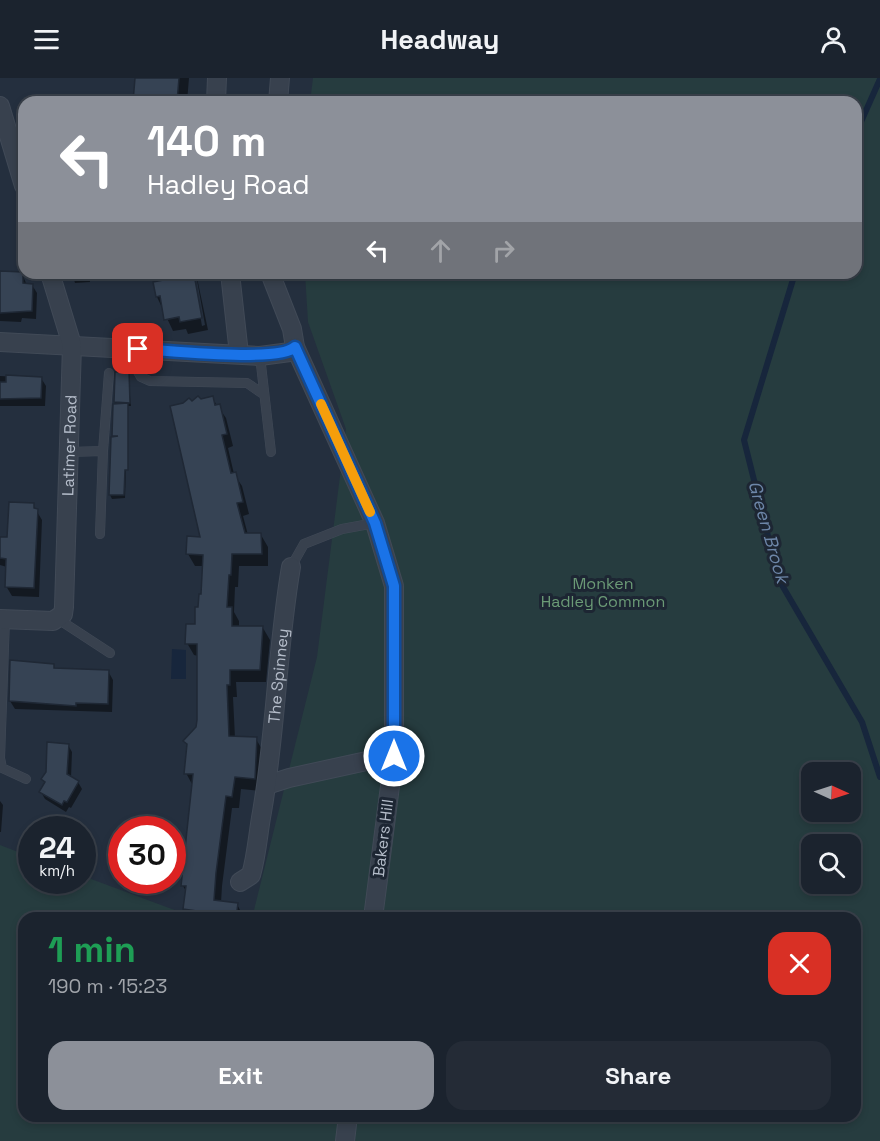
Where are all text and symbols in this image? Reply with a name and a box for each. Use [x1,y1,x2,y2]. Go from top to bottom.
text: Headway [381,22,499,57]
icon: menu [30,23,63,56]
icon: person [817,23,850,56]
text: 140 m [147,115,266,168]
icon: left [48,120,126,198]
text: Hadley Road [147,167,310,202]
icon: left [361,234,394,267]
icon: ahead [424,234,457,267]
icon: right [487,234,520,267]
pin [112,323,163,374]
icon: arrive [121,332,154,365]
street label: Latimer Road [57,394,81,496]
water label: Green Brook [743,478,795,588]
park label: Monken Hadley Common [541,573,665,612]
street label: The Spinney [263,627,293,725]
position arrow [362,724,426,788]
north arrow [801,762,861,822]
map controls [801,762,861,894]
street label: Bakers Hill [368,798,398,878]
speed limit sign: 30 [108,816,186,894]
text: 24 [39,828,75,867]
button: search [801,834,861,894]
text: km/h [39,861,75,880]
text: 1 min [48,927,136,973]
button: close [768,932,831,995]
text: 190 m · 15:23 [48,973,167,999]
button: Exit [48,1041,434,1110]
button: Share [446,1041,831,1110]

